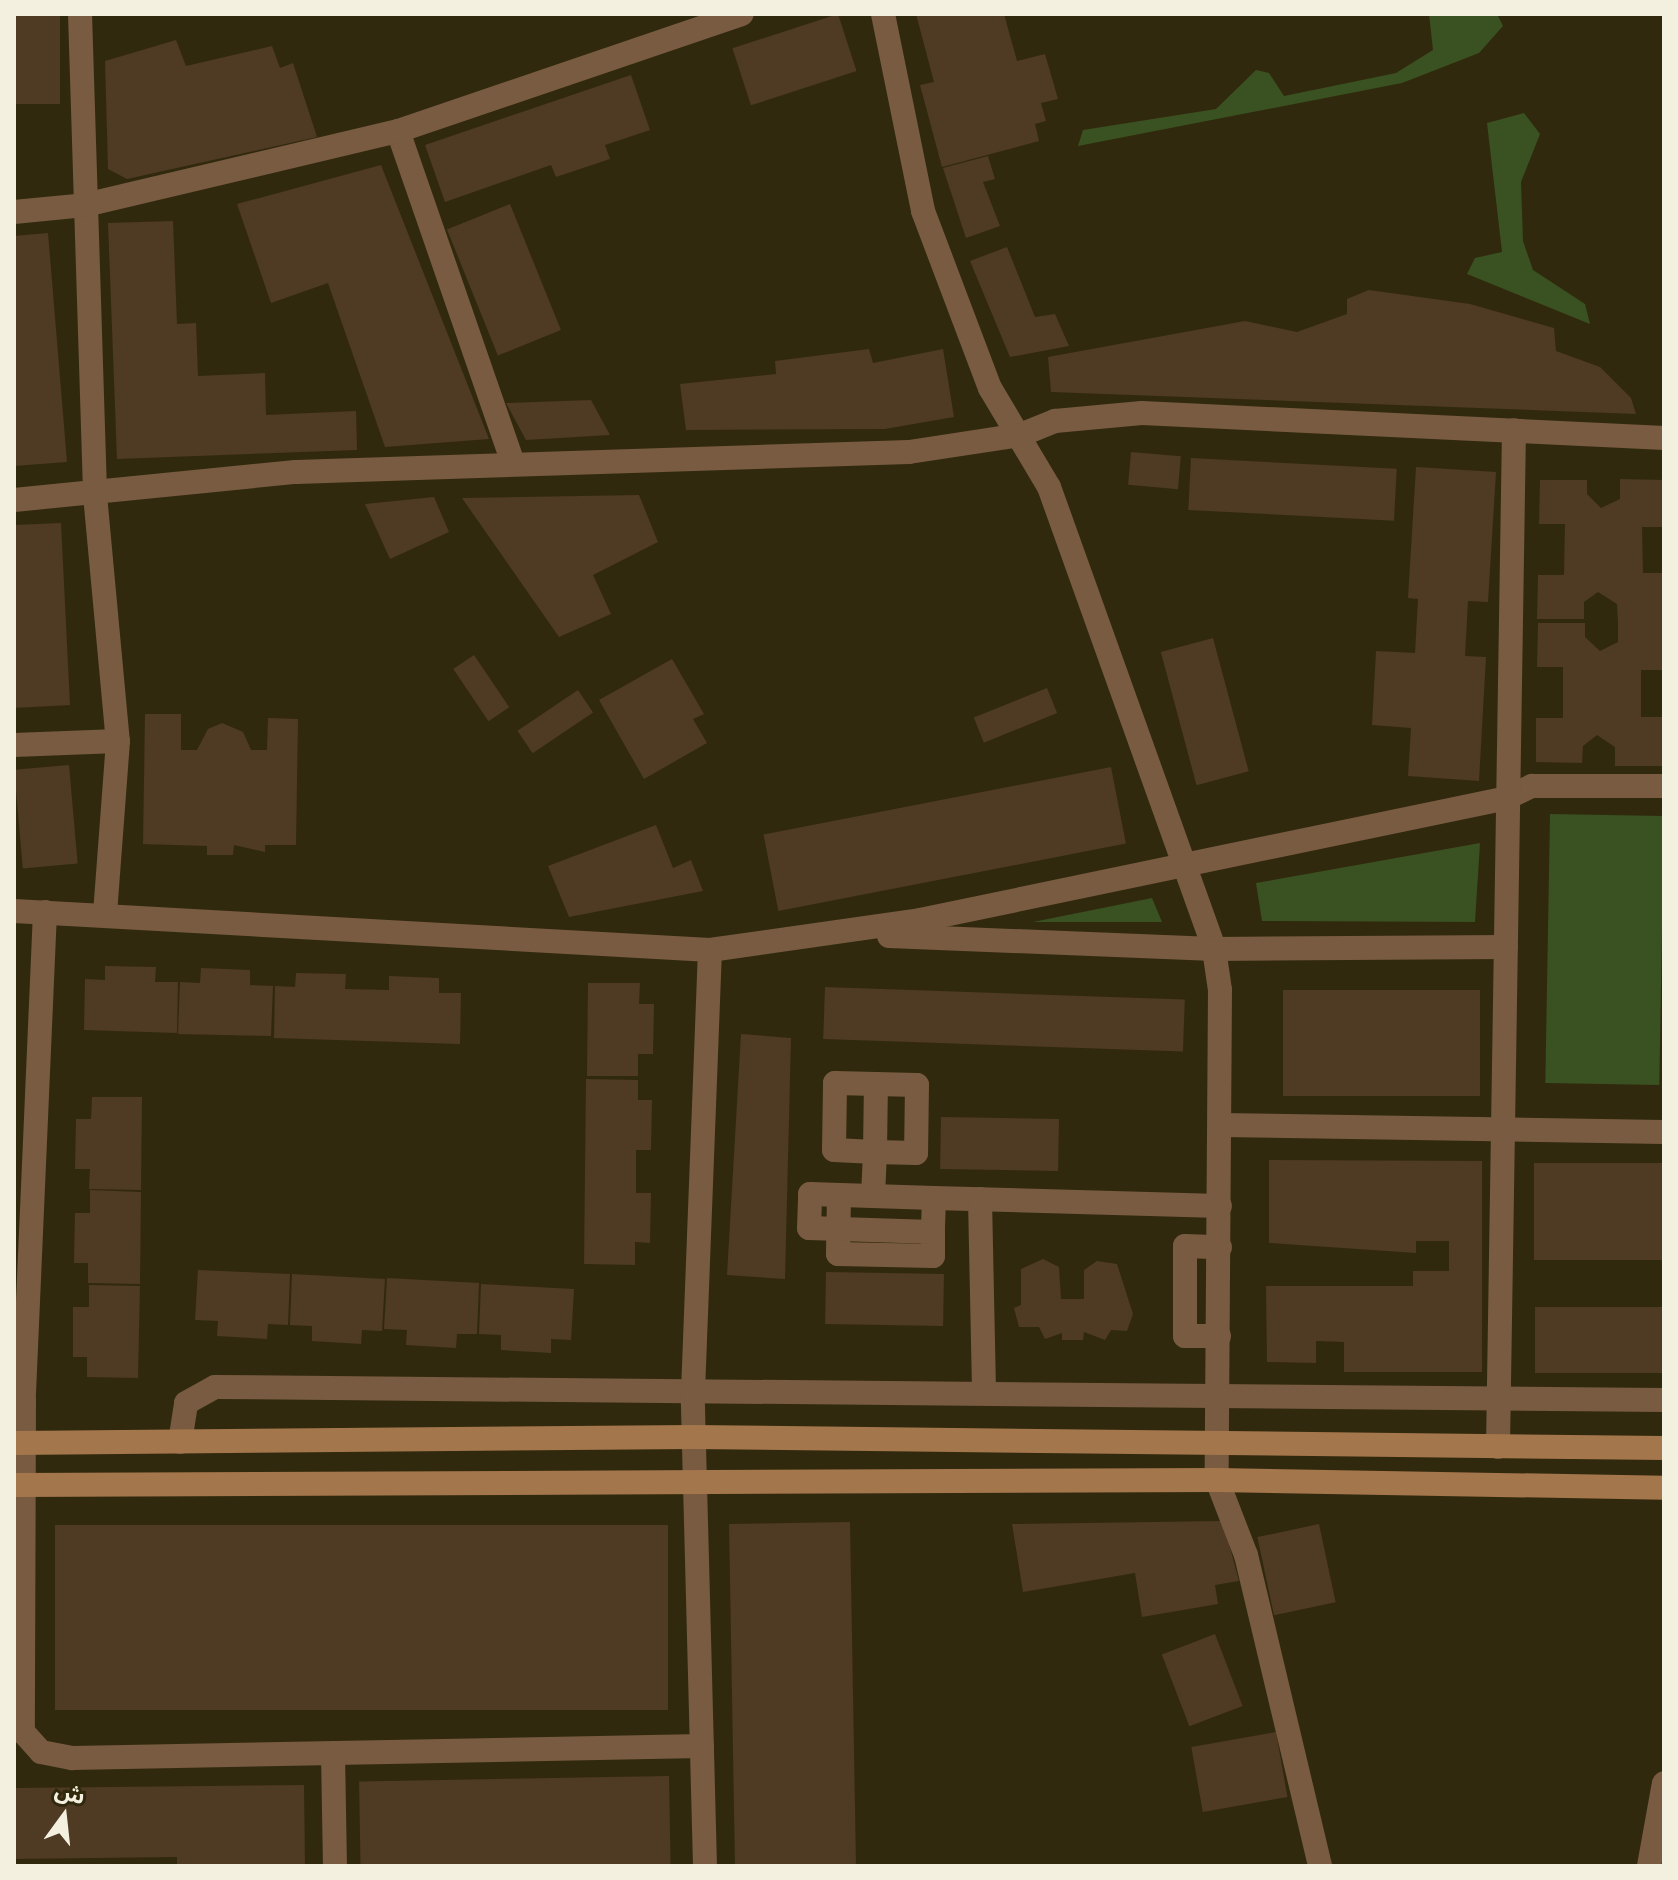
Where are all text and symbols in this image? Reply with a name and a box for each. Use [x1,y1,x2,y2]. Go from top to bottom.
text: ش [52,1775,88,1810]
north arrow [24,1776,104,1856]

